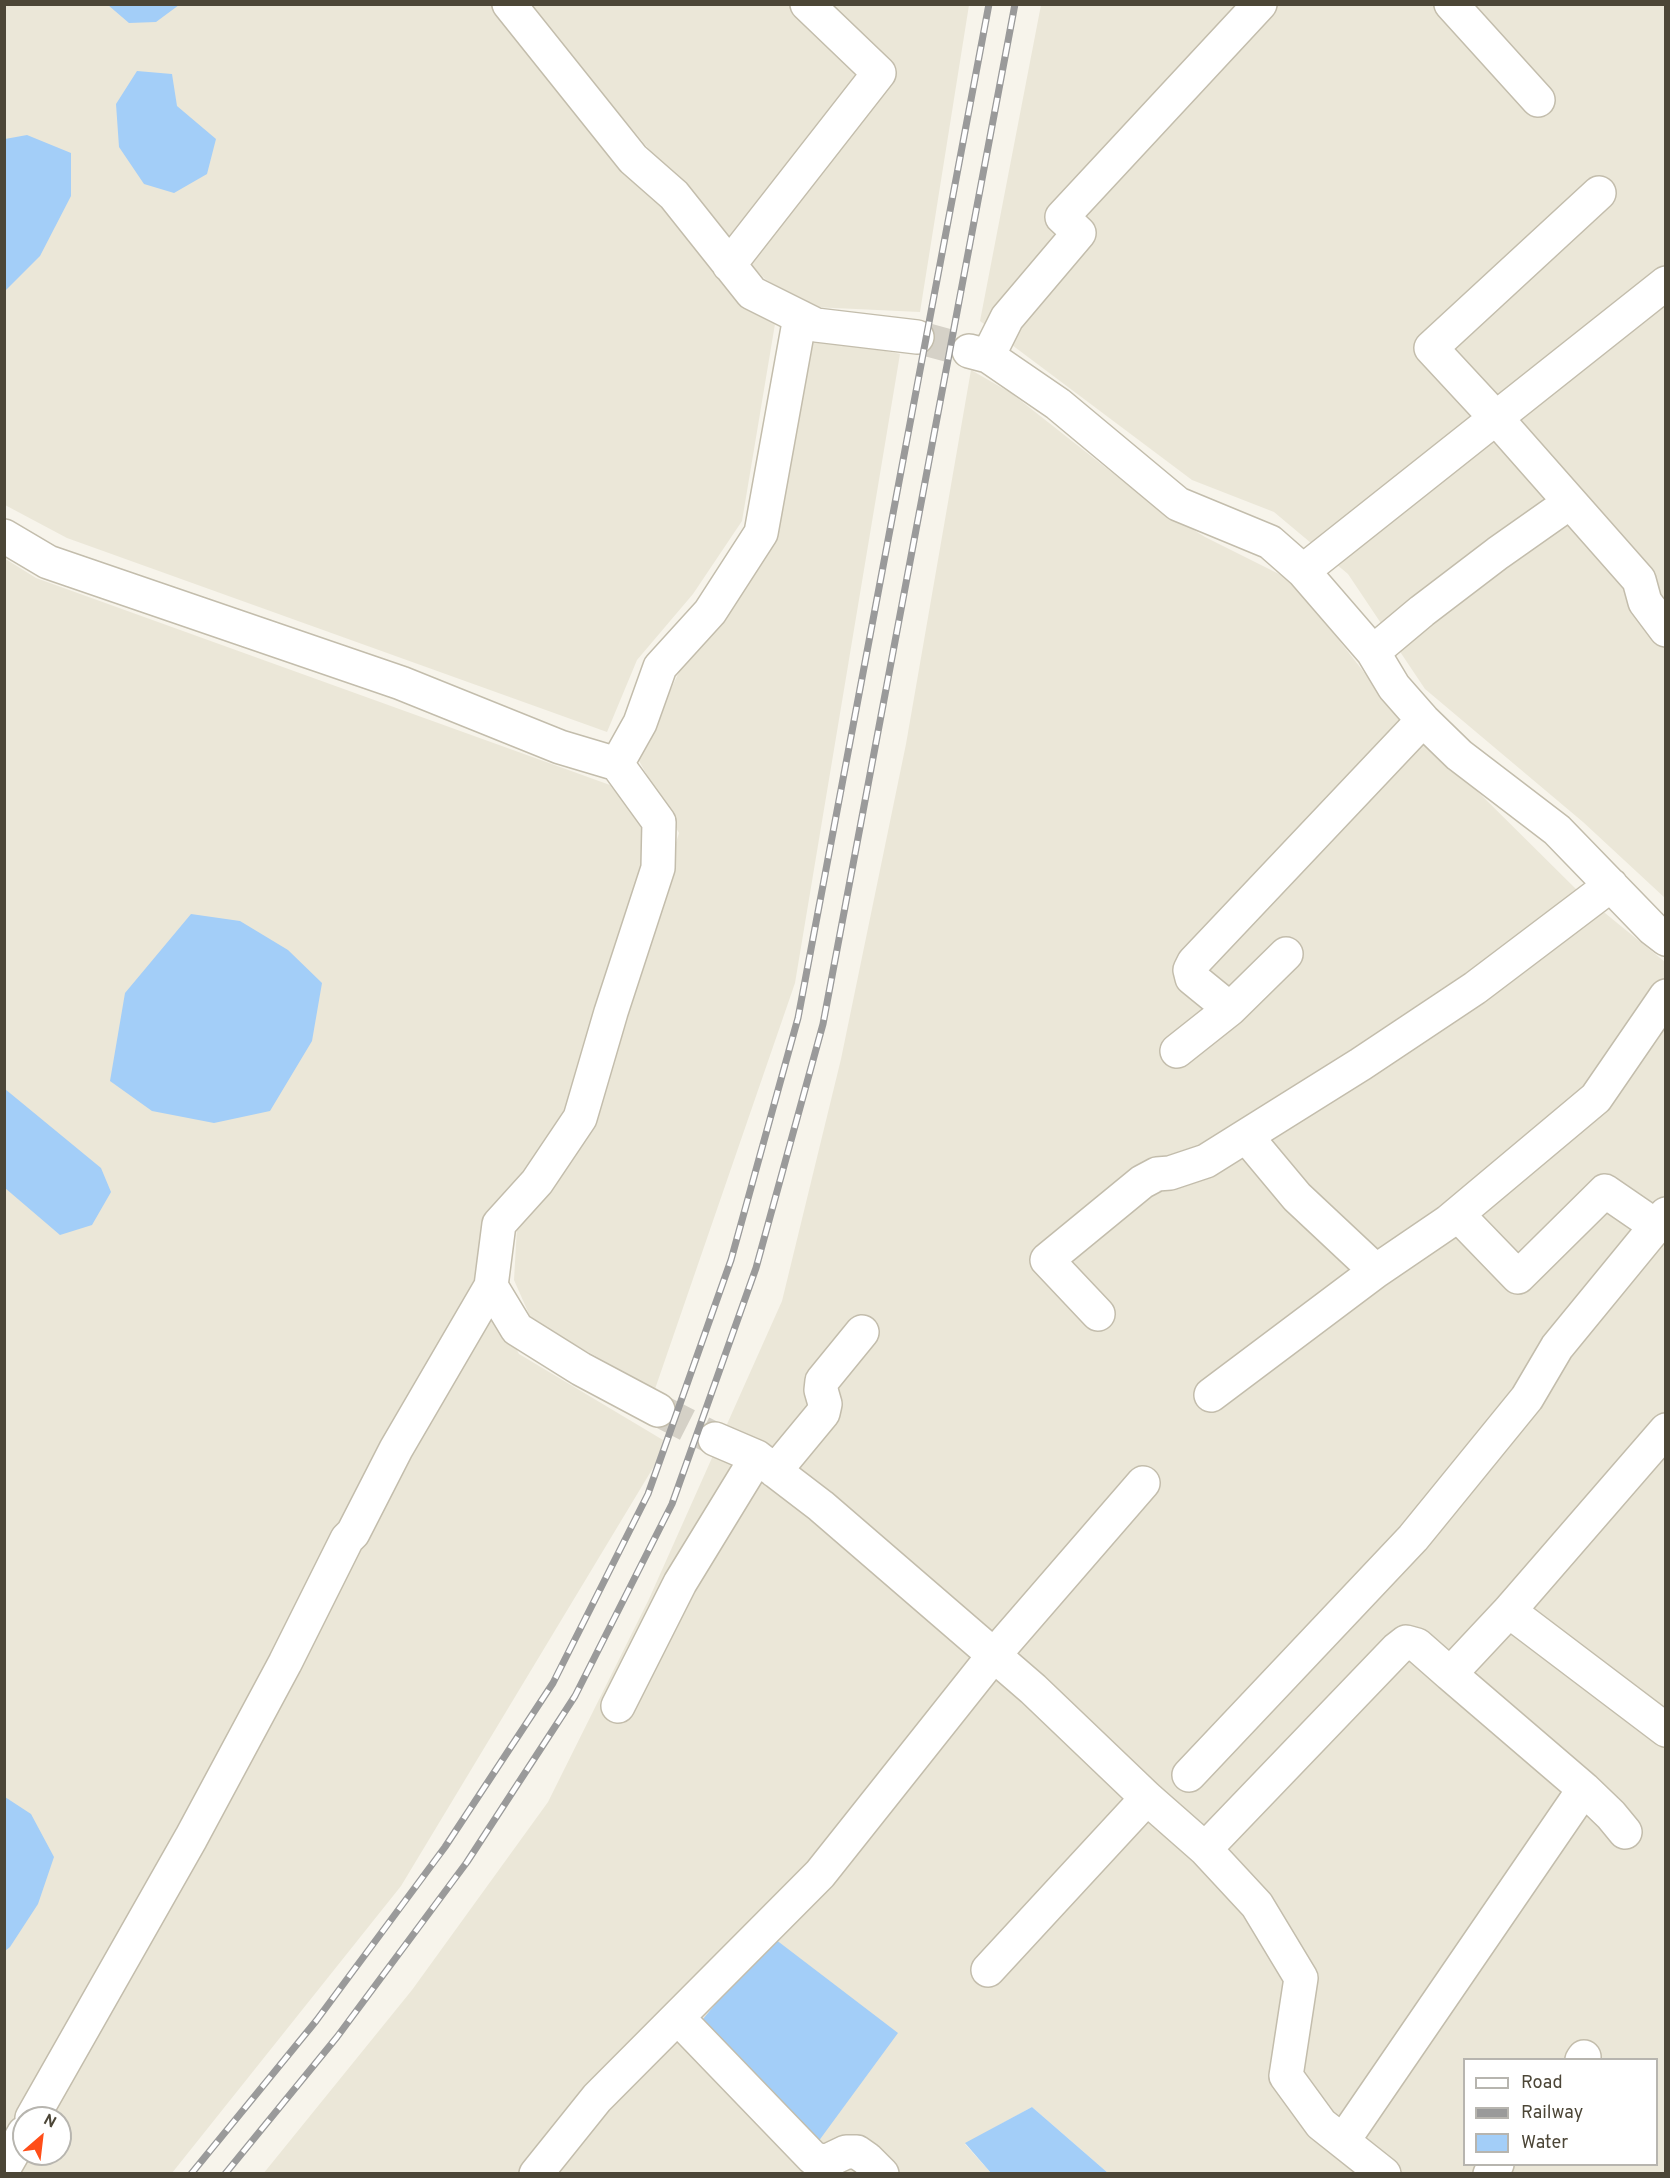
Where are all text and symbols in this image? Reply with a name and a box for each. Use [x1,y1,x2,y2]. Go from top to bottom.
legend [1463,2058,1658,2166]
text: Road [1521,2072,1563,2095]
text: Railway [1521,2102,1583,2125]
north arrow [12,2106,72,2166]
text: N [40,2110,59,2133]
text: Water [1521,2132,1568,2155]

